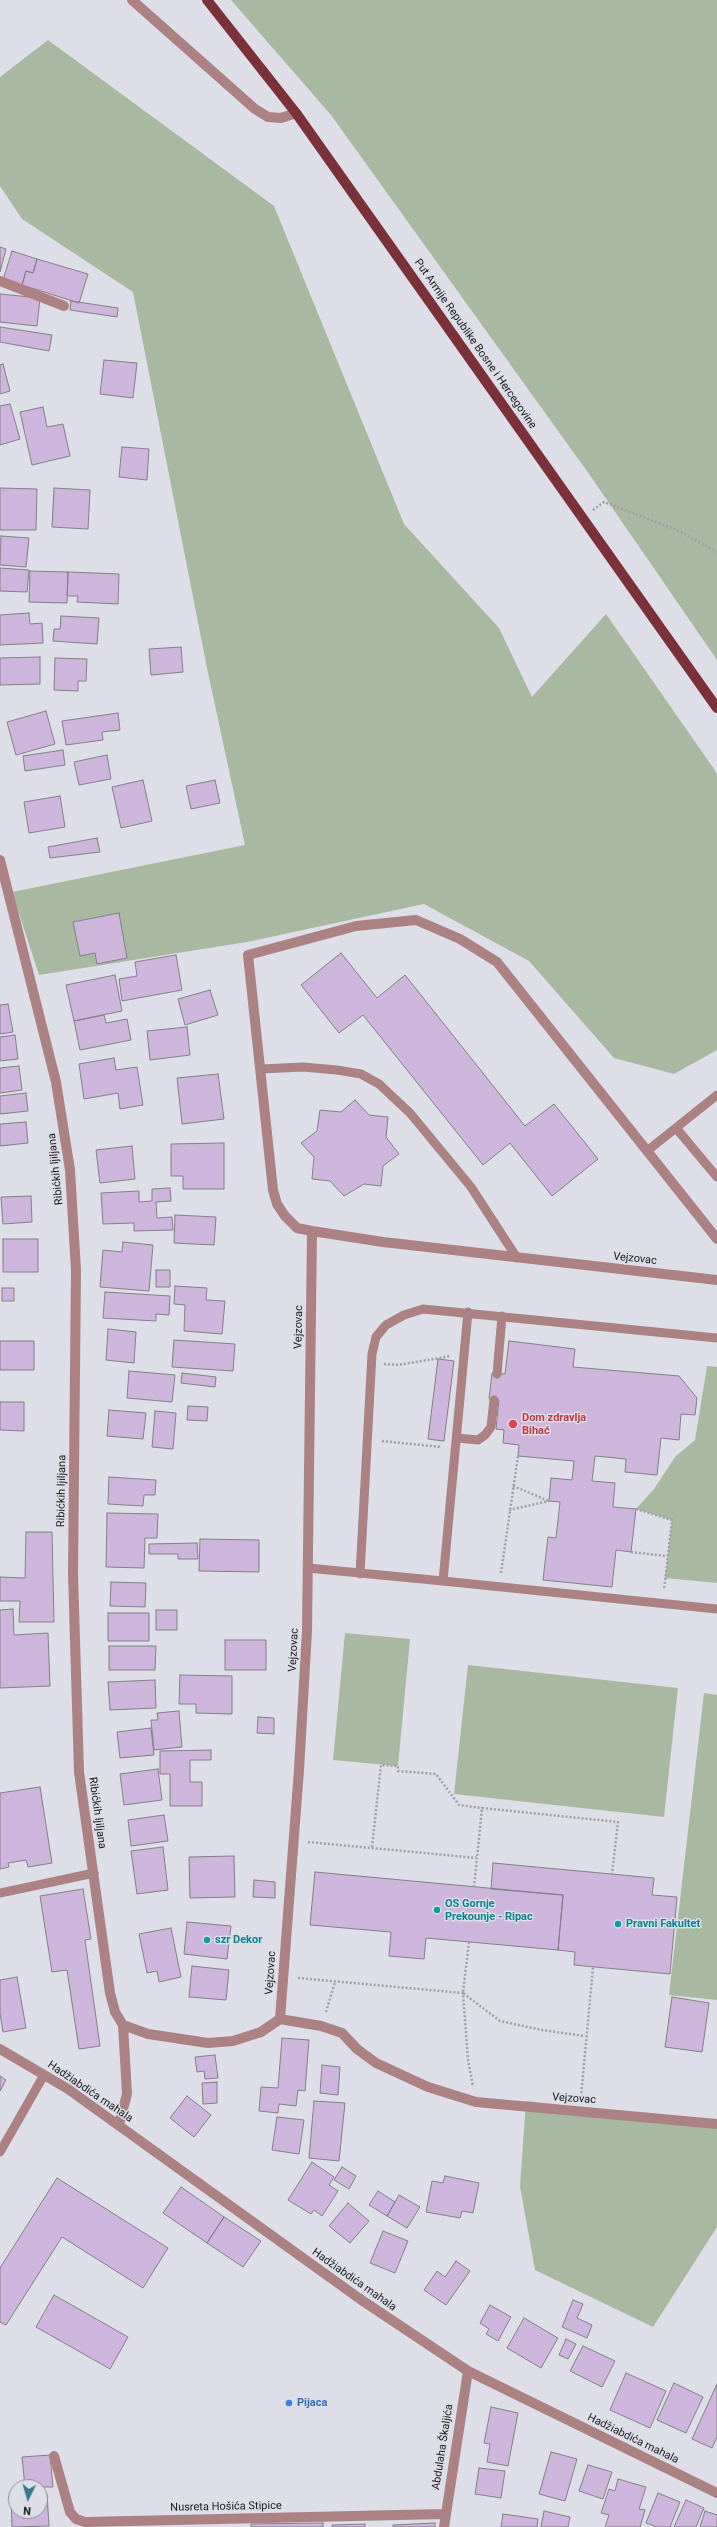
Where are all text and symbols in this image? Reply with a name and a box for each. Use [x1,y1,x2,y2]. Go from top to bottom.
street label: Put Armije Republike Bosne i Hercegovine [411,257,539,431]
street label: Ribićkih ljiljana [46,1132,66,1206]
street label: Vejzovac [613,1250,657,1268]
street label: Vejzovac [292,1305,306,1349]
place label: Dom zdravlja Bihać [522,1411,586,1437]
marker: Dom zdravlja Bihać [507,1418,519,1430]
street label: Ribićkih ljiljana [55,1455,69,1527]
street label: Vejzovac [286,1628,302,1672]
street label: Ribićkih ljiljana [85,1776,109,1850]
place label: OS Gornje Prekounje - Ripac [445,1897,533,1923]
marker: OS Gornje Prekounje - Ripac [432,1905,442,1915]
place label: Pravni Fakultet [626,1917,700,1931]
marker: Pravni Fakultet [613,1919,623,1929]
place label: szr Dekor [215,1933,262,1947]
marker: szr Dekor [202,1935,212,1945]
street label: Vejzovac [263,1951,279,1995]
street label: Hadžiabdića mahala [45,2059,135,2125]
street label: Vejzovac [552,2091,596,2107]
street label: Hadžiabdića mahala [309,2246,399,2314]
place label: Pijaca [297,2396,327,2410]
marker: Pijaca [284,2398,294,2408]
street label: Abdulaha Škaljića [430,2403,456,2491]
street label: Hadžiabdića mahala [585,2411,681,2467]
north arrow [8,2479,48,2519]
street label: Nusreta Hošića Stipice [170,2499,282,2515]
text: N [23,2504,31,2517]

